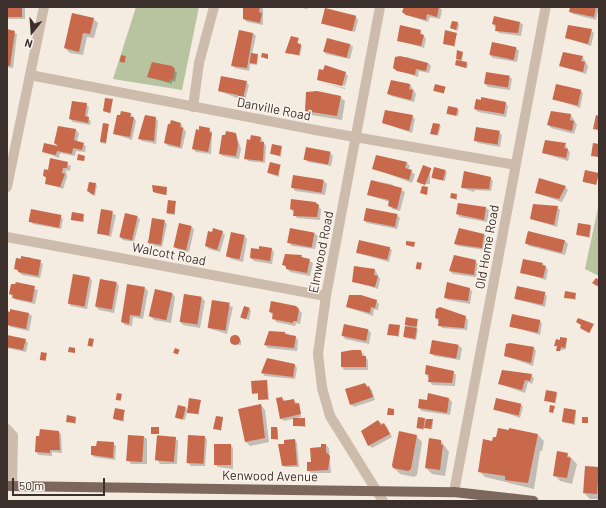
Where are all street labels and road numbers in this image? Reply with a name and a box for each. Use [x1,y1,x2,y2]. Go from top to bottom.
street label: Danville Road [236,94,312,124]
street label: Old Home Road [472,204,502,290]
street label: Elmwood Road [305,210,337,294]
street label: Walcott Road [131,239,207,269]
street label: Kenwood Avenue [222,467,318,485]

